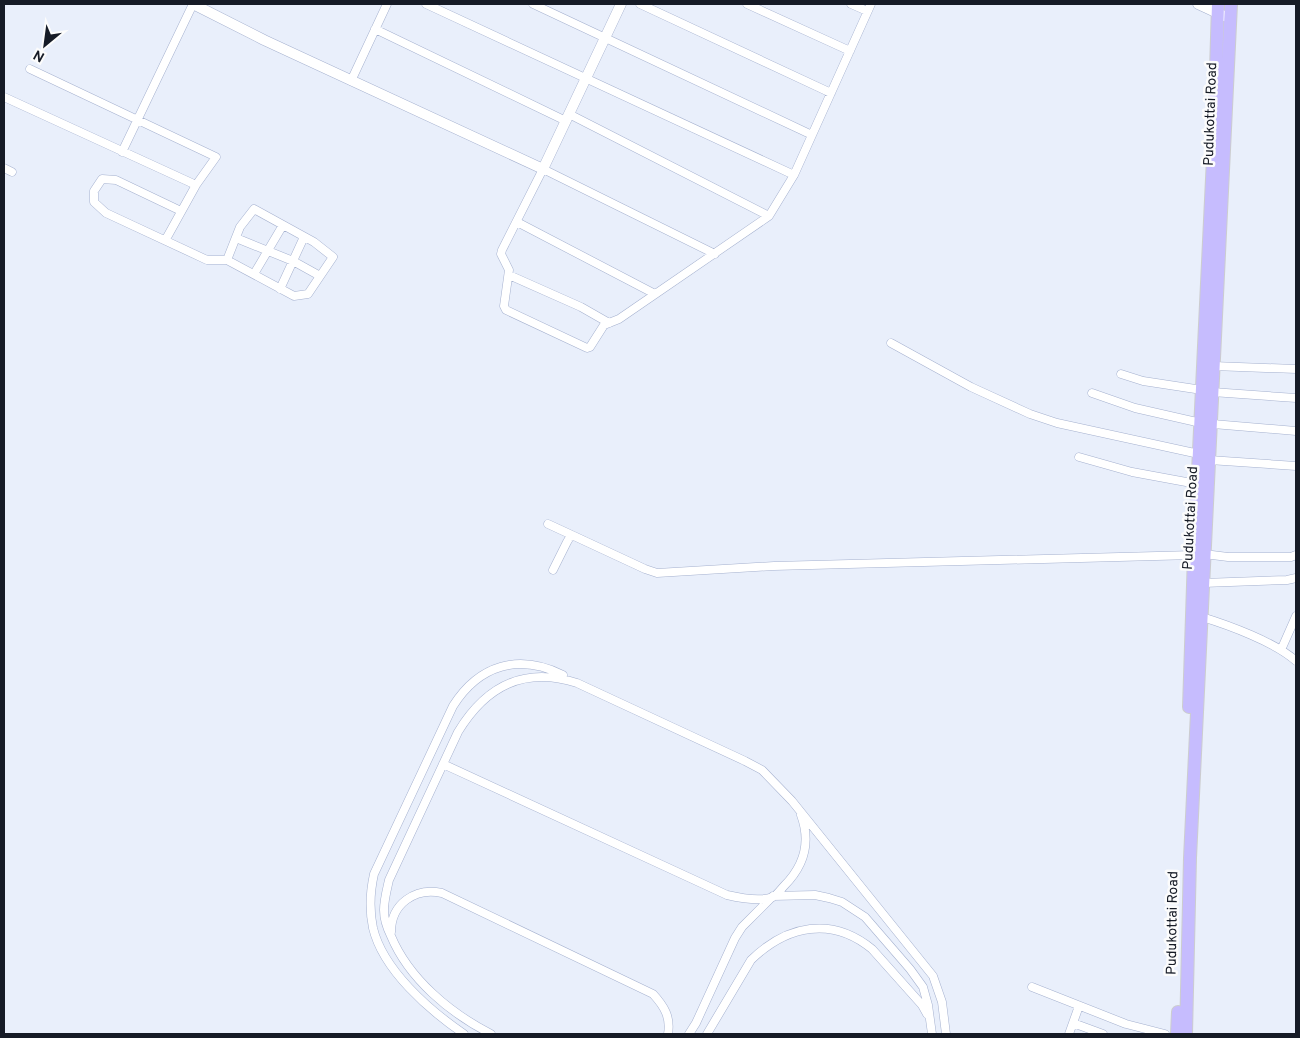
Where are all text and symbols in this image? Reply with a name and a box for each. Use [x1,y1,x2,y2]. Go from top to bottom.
north arrow [20,20,70,70]
text: N [31,45,48,65]
street label: Pudukottai Road [1201,62,1221,166]
street label: Pudukottai Road [1180,466,1202,570]
street label: Pudukottai Road [1164,871,1182,975]

